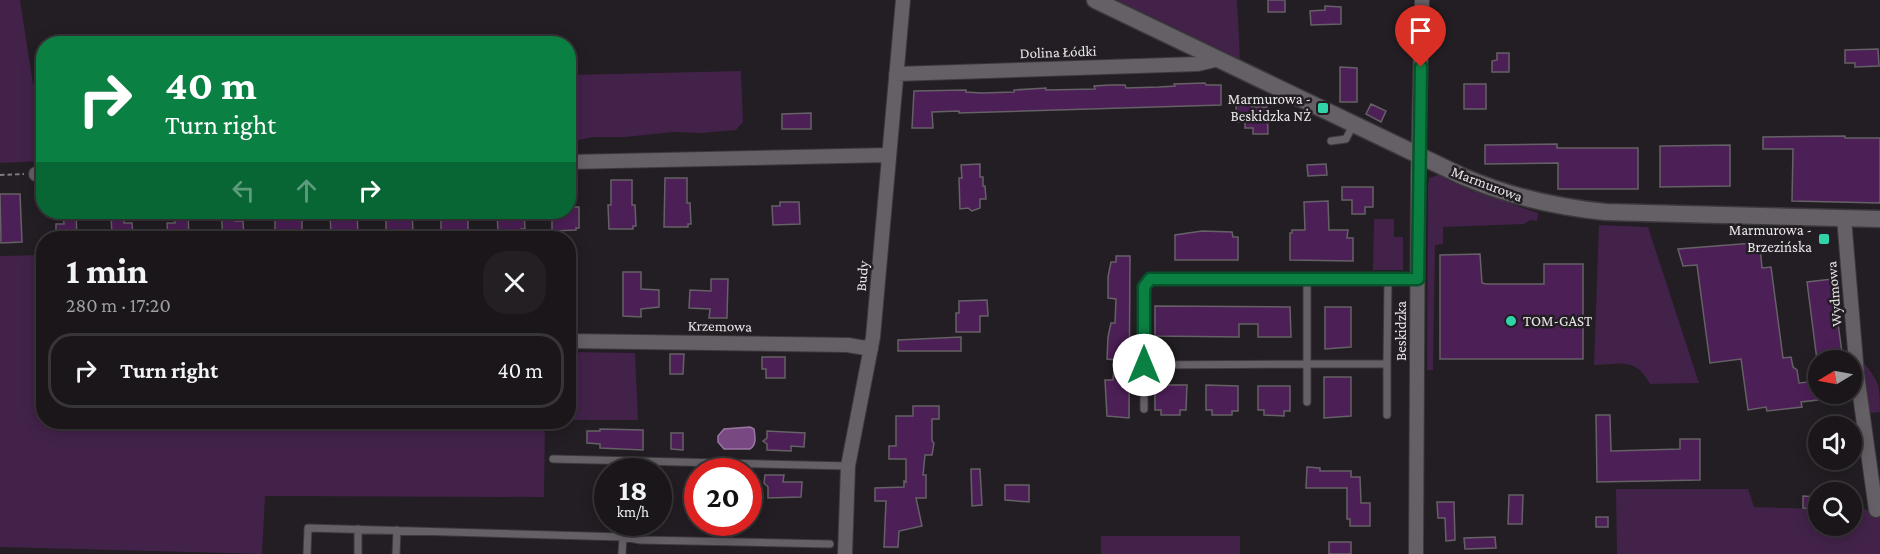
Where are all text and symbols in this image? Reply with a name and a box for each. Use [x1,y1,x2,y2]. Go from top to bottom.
pin [1395,5,1446,67]
icon: arrive [1404,14,1437,47]
street label: Dolina Łódki [1019,43,1097,61]
icon: right [66,60,144,138]
text: 40 m [165,61,257,108]
place label: Marmurowa - Beskidzka NŻ [1228,91,1311,124]
marker: Marmurowa - Beskidzka NŻ [1316,101,1330,115]
text: Turn right [165,110,276,140]
street label: Marmurowa [1449,163,1525,205]
icon: left [227,174,260,207]
icon: ahead [290,174,323,207]
icon: right [353,174,386,207]
place label: Marmurowa - Brzezińska [1729,222,1812,255]
marker: Marmurowa - Brzezińska [1817,232,1831,246]
text: 1 min [66,251,148,291]
button: close [483,251,546,314]
street label: Budy [853,260,872,292]
street label: Wydmowa [1823,261,1846,327]
text: 280 m · 17:20 [66,294,171,316]
street label: Beskidzka [1393,301,1409,361]
place label: TOM-GAST [1523,313,1592,329]
marker: TOM-GAST [1504,314,1518,328]
street label: Krzemowa [688,317,752,335]
position arrow [1112,333,1176,397]
north arrow [1808,350,1862,404]
map controls [1808,350,1862,536]
icon: right [69,354,102,387]
text: Turn right [120,358,218,383]
text: 40 m [498,358,543,383]
button: sound [1808,416,1862,470]
speed limit sign: 20 [684,458,762,536]
text: 18 [619,473,647,506]
button: search [1808,482,1862,536]
text: km/h [617,504,649,520]

